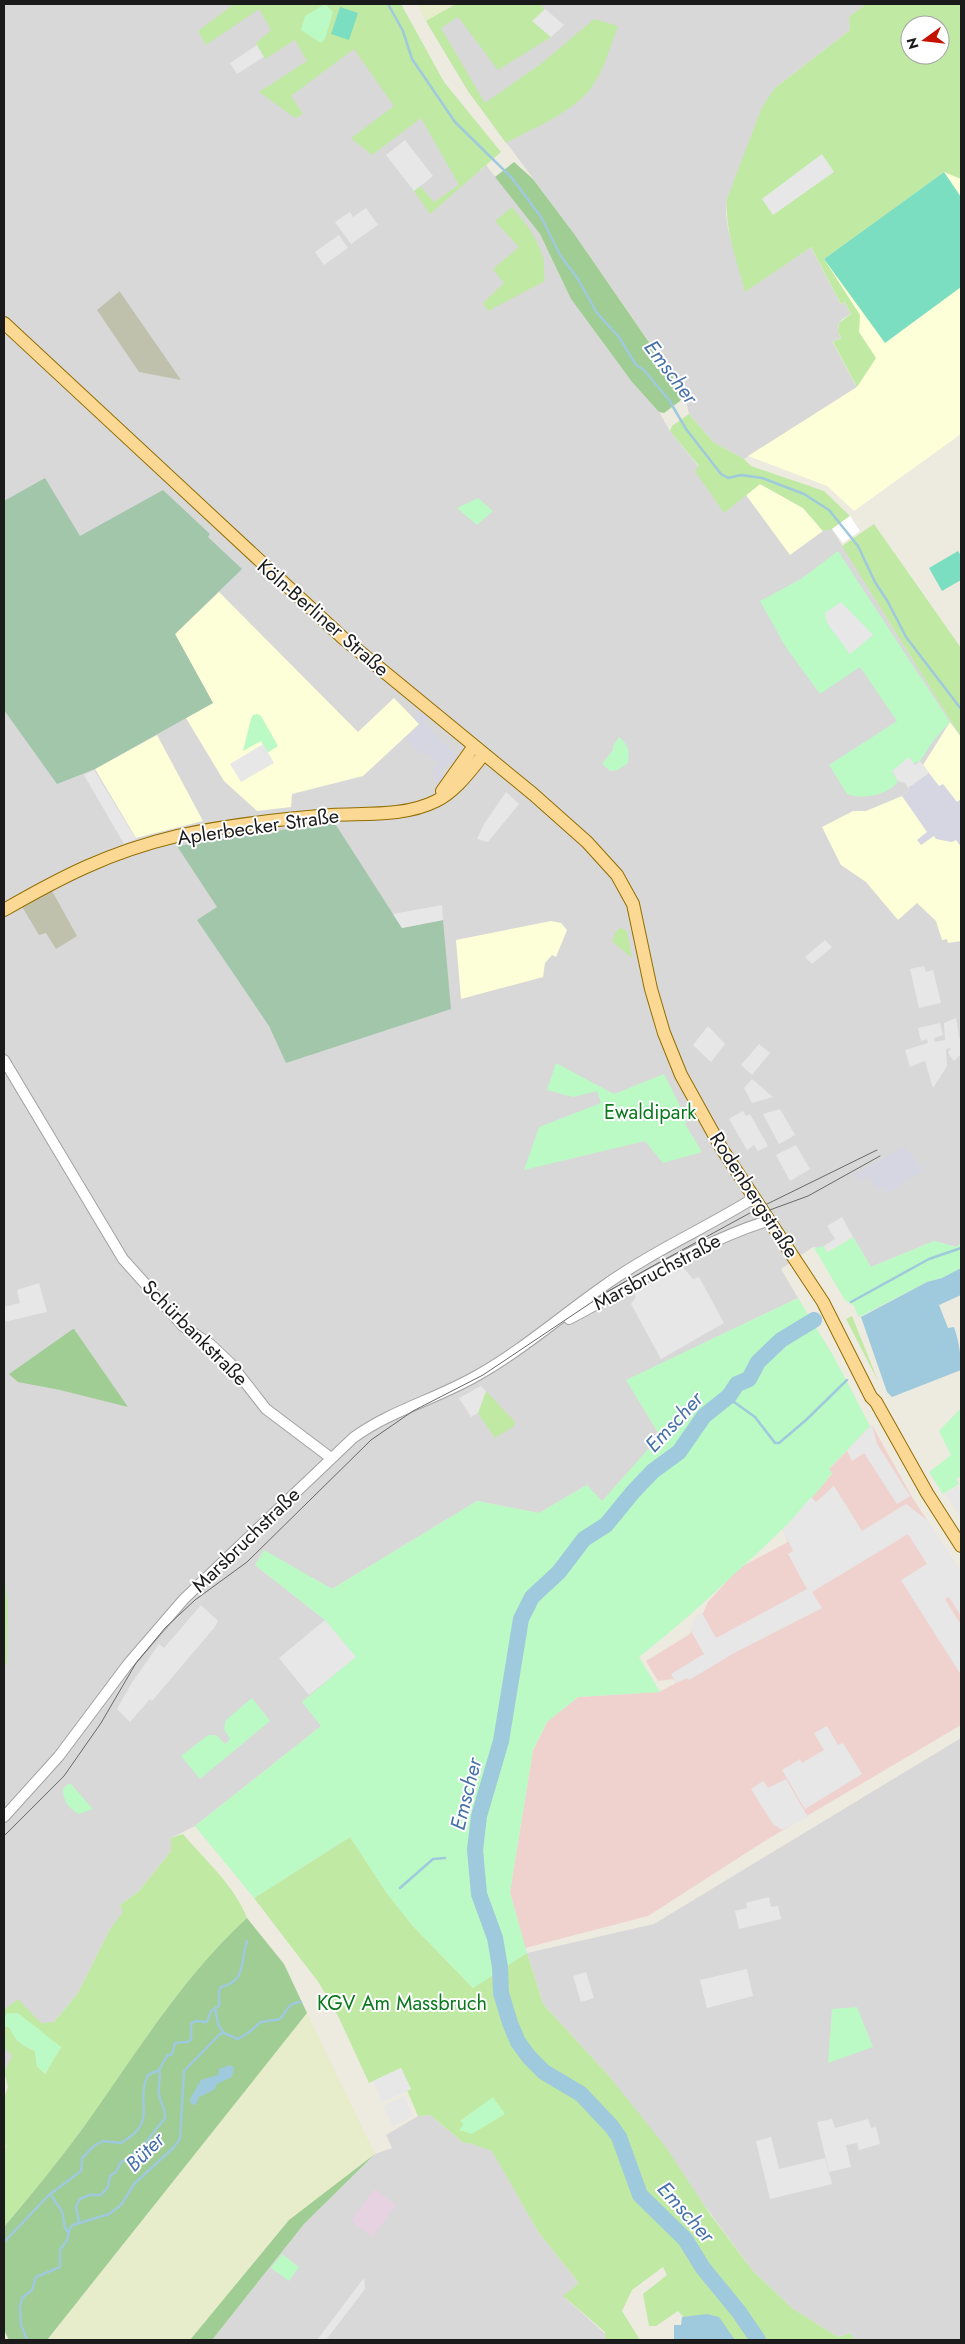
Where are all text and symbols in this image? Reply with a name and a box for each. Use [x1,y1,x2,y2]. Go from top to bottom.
north arrow [900,15,950,65]
text: N [901,35,924,51]
water label: Emscher [637,334,706,411]
street label: Köln-Berliner Straße [251,552,395,684]
street label: Aplerbecker Straße [175,801,341,853]
park label: Ewaldipark [604,1098,696,1127]
street label: Rodenbergstraße [702,1126,806,1264]
street label: Marsbruchstraße [588,1226,726,1318]
street label: Schürbankstraße [135,1273,255,1393]
water label: Emscher [638,1384,711,1459]
street label: Marsbruchstraße [185,1481,307,1599]
water label: Emscher [443,1754,490,1833]
park label: KGV Am Massbruch [317,1989,487,2018]
water label: Büter [119,2125,172,2178]
water label: Emscher [650,2175,722,2250]

